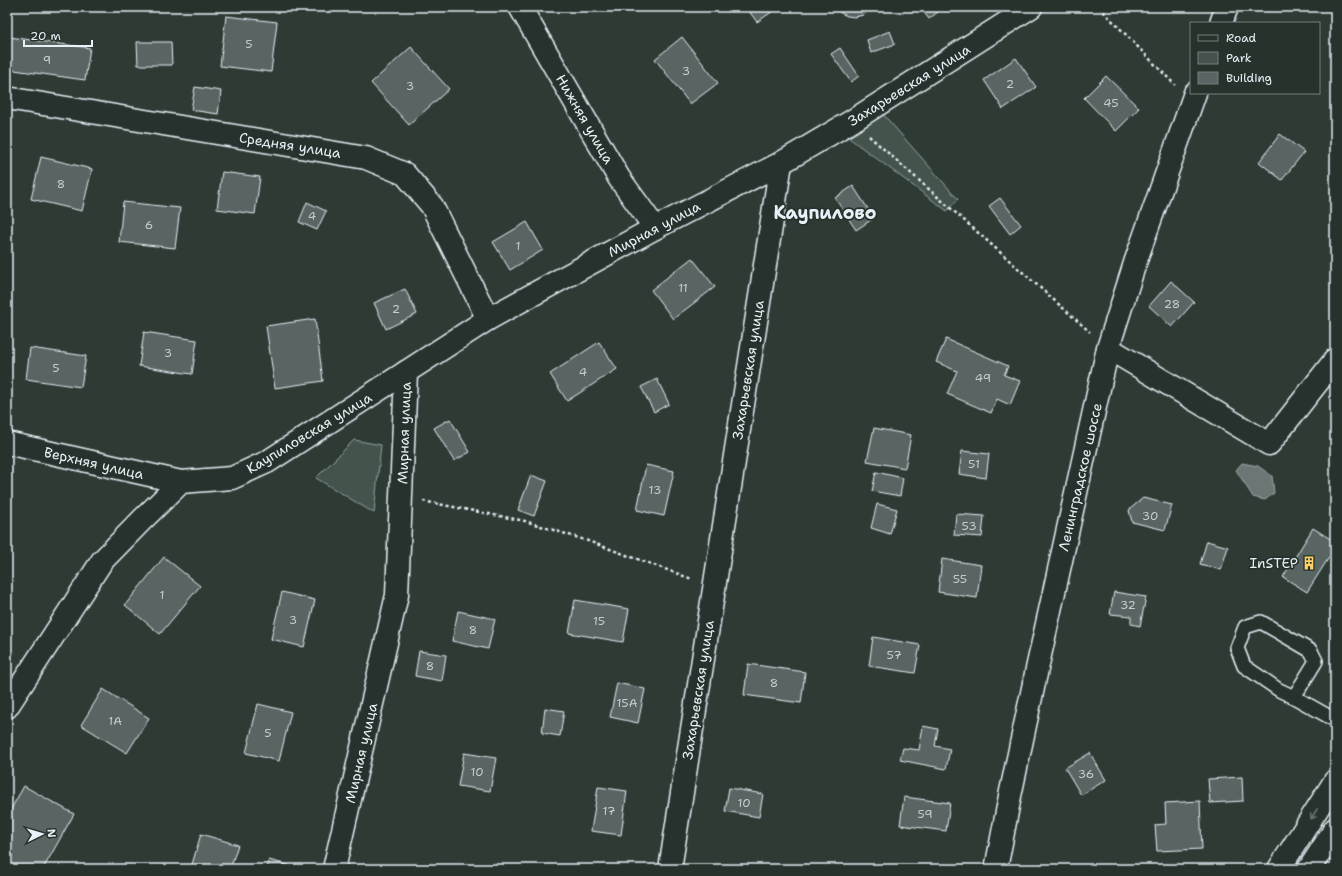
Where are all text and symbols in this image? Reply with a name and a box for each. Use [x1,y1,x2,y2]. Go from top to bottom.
scale bar [24,22,92,48]
legend [1190,22,1320,94]
text: 20 m [30,28,61,44]
text: Road [1226,30,1257,46]
house number: 5 [245,36,253,52]
street label: Захарьевская улица [845,40,974,130]
text: Park [1226,50,1252,66]
house number: 9 [43,52,51,68]
house number: 3 [682,63,690,79]
text: Building [1226,70,1272,86]
street label: Нижняя улица [552,71,618,167]
house number: 2 [1006,76,1014,92]
house number: 3 [406,78,414,94]
house number: 45 [1103,95,1119,111]
street label: Средняя улица [238,128,343,162]
house number: 8 [57,176,65,192]
street label: Мирная улица [605,197,704,261]
district label: Каупилово [773,201,877,225]
house number: 4 [308,208,316,224]
house number: 6 [145,217,153,233]
house number: 1 [515,238,521,254]
house number: 11 [678,280,688,296]
house number: 28 [1164,296,1180,312]
street label: Захарьевская улица [728,299,768,441]
house number: 2 [392,301,400,317]
house number: 3 [164,345,172,361]
house number: 5 [52,360,60,376]
house number: 4 [579,364,587,380]
house number: 49 [975,370,991,386]
street label: Мирная улица [393,381,415,484]
street label: Каупиловская улица [243,388,375,478]
street label: Ленинградское шоссе [1054,401,1106,553]
street label: Верхняя улица [42,443,146,483]
house number: 51 [968,456,980,472]
house number: 13 [649,482,661,498]
house number: 30 [1142,508,1158,524]
house number: 53 [961,518,977,534]
place label: InSTEP [1250,554,1298,572]
building icon: InSTEP [1301,555,1317,571]
house number: 55 [953,571,967,587]
house number: 1 [159,587,165,603]
house number: 32 [1120,597,1136,613]
house number: 3 [289,612,297,628]
house number: 15 [593,613,605,629]
street label: Захарьевская улица [678,619,718,761]
house number: 8 [469,622,477,638]
house number: 57 [886,647,902,663]
house number: 8 [426,658,434,674]
house number: 8 [770,675,778,691]
house number: 15А [617,695,638,711]
street label: Мирная улица [341,701,381,805]
house number: 1А [108,713,122,729]
house number: 5 [264,725,272,741]
house number: 10 [470,764,484,780]
house number: 36 [1078,766,1094,782]
house number: 10 [737,795,751,811]
house number: 17 [603,803,615,819]
house number: 59 [917,806,933,822]
one-way arrow [1310,808,1318,819]
north arrow [22,814,62,854]
text: N [44,828,59,838]

